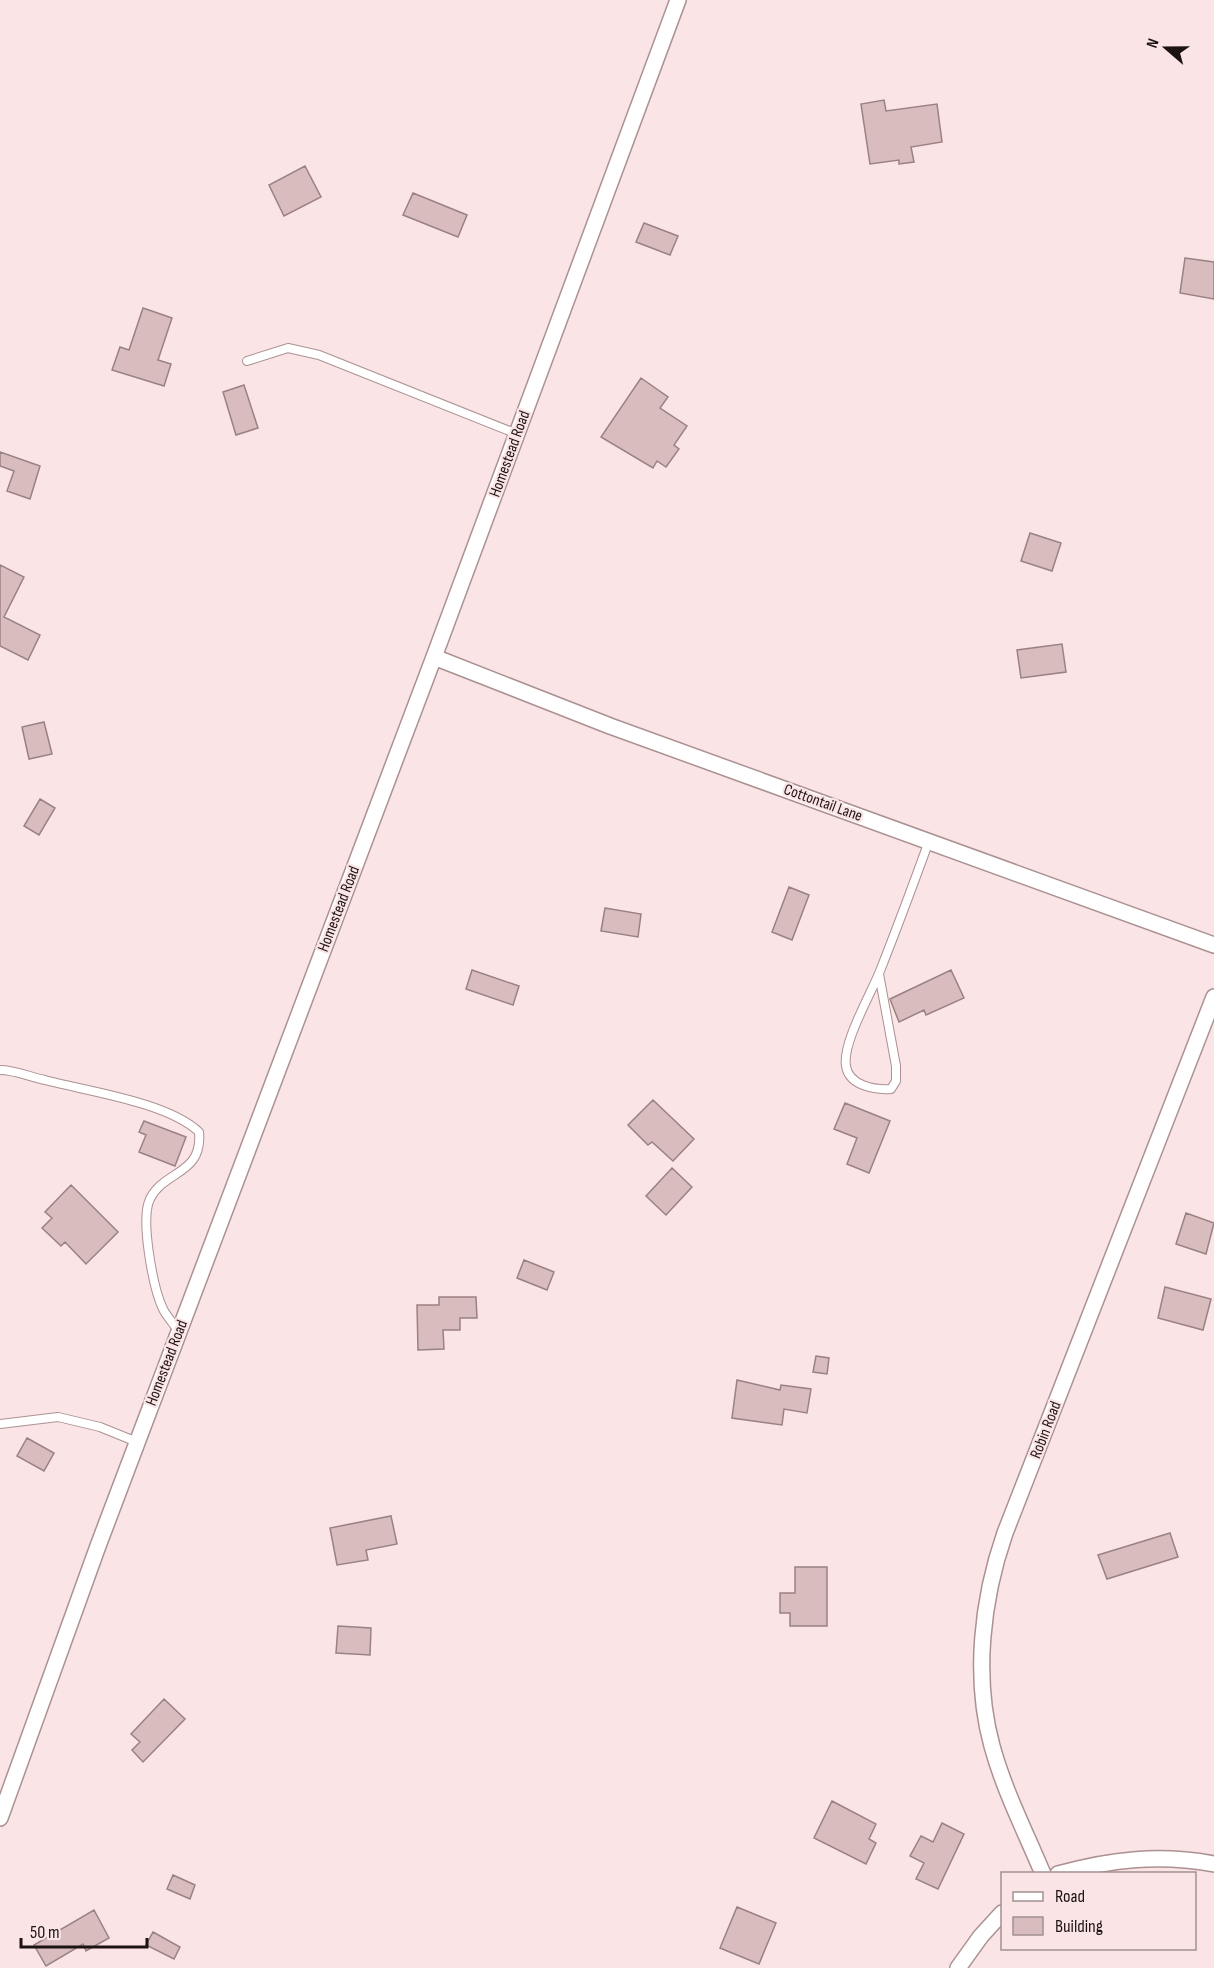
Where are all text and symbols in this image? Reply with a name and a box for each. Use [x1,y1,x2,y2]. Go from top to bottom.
north arrow [1136,18,1196,78]
text: N [1143,36,1164,51]
street label: Homestead Road [486,408,534,500]
street label: Cottontail Lane [781,780,865,826]
street label: Homestead Road [314,863,364,955]
street label: Homestead Road [142,1317,192,1409]
street label: Robin Road [1026,1399,1066,1461]
legend [1001,1872,1196,1950]
text: Road [1055,1886,1085,1907]
scale bar [21,1911,147,1949]
text: Building [1055,1916,1103,1937]
text: 50 m [30,1922,60,1943]

